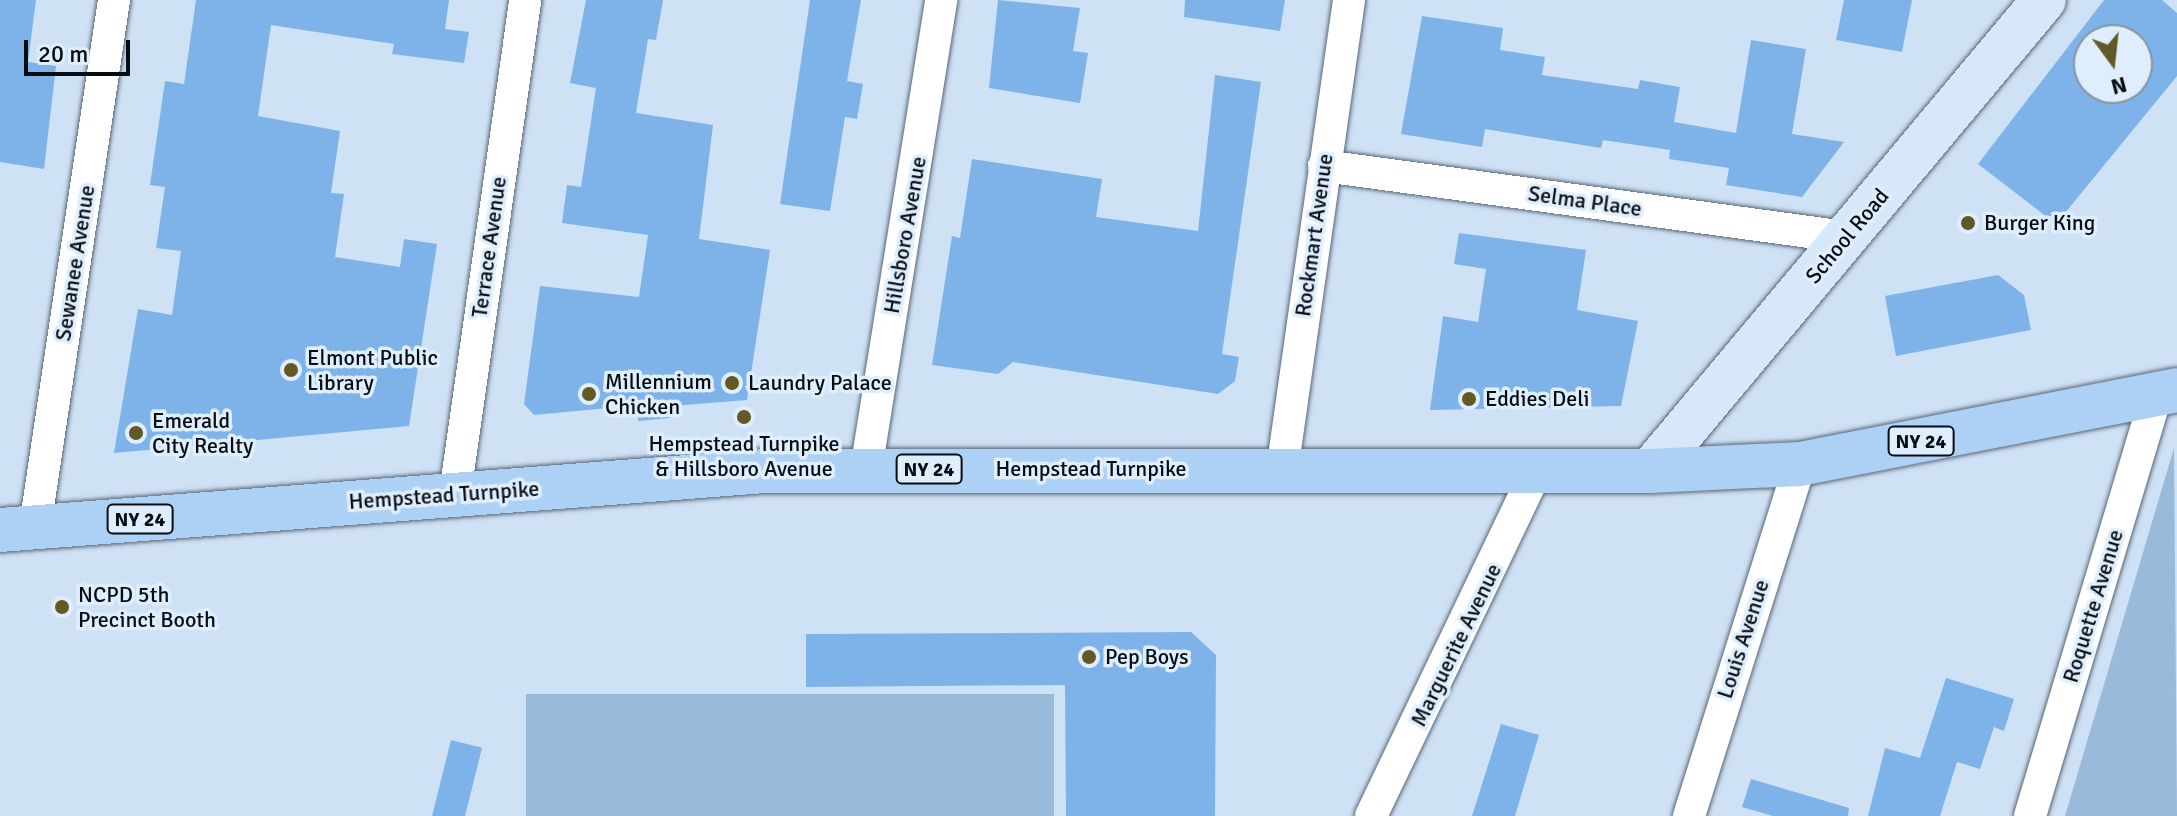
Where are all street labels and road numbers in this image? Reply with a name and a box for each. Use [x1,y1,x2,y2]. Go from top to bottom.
street label: Rockmart Avenue [1289,152,1339,318]
street label: Hillsboro Avenue [878,154,932,316]
street label: Terrace Avenue [466,175,512,319]
street label: Selma Place [1526,180,1644,222]
street label: Sewanee Avenue [50,183,100,343]
street label: School Road [1800,183,1894,289]
road number: NY 24 [1887,425,1955,457]
road number: NY 24 [895,453,963,485]
street label: Hempstead Turnpike [995,456,1187,482]
street label: Hempstead Turnpike [348,475,540,515]
road number: NY 24 [106,503,174,535]
street label: Roquette Avenue [2057,526,2129,686]
street label: Marguerite Avenue [1405,559,1507,731]
street label: Louis Avenue [1711,576,1775,702]

